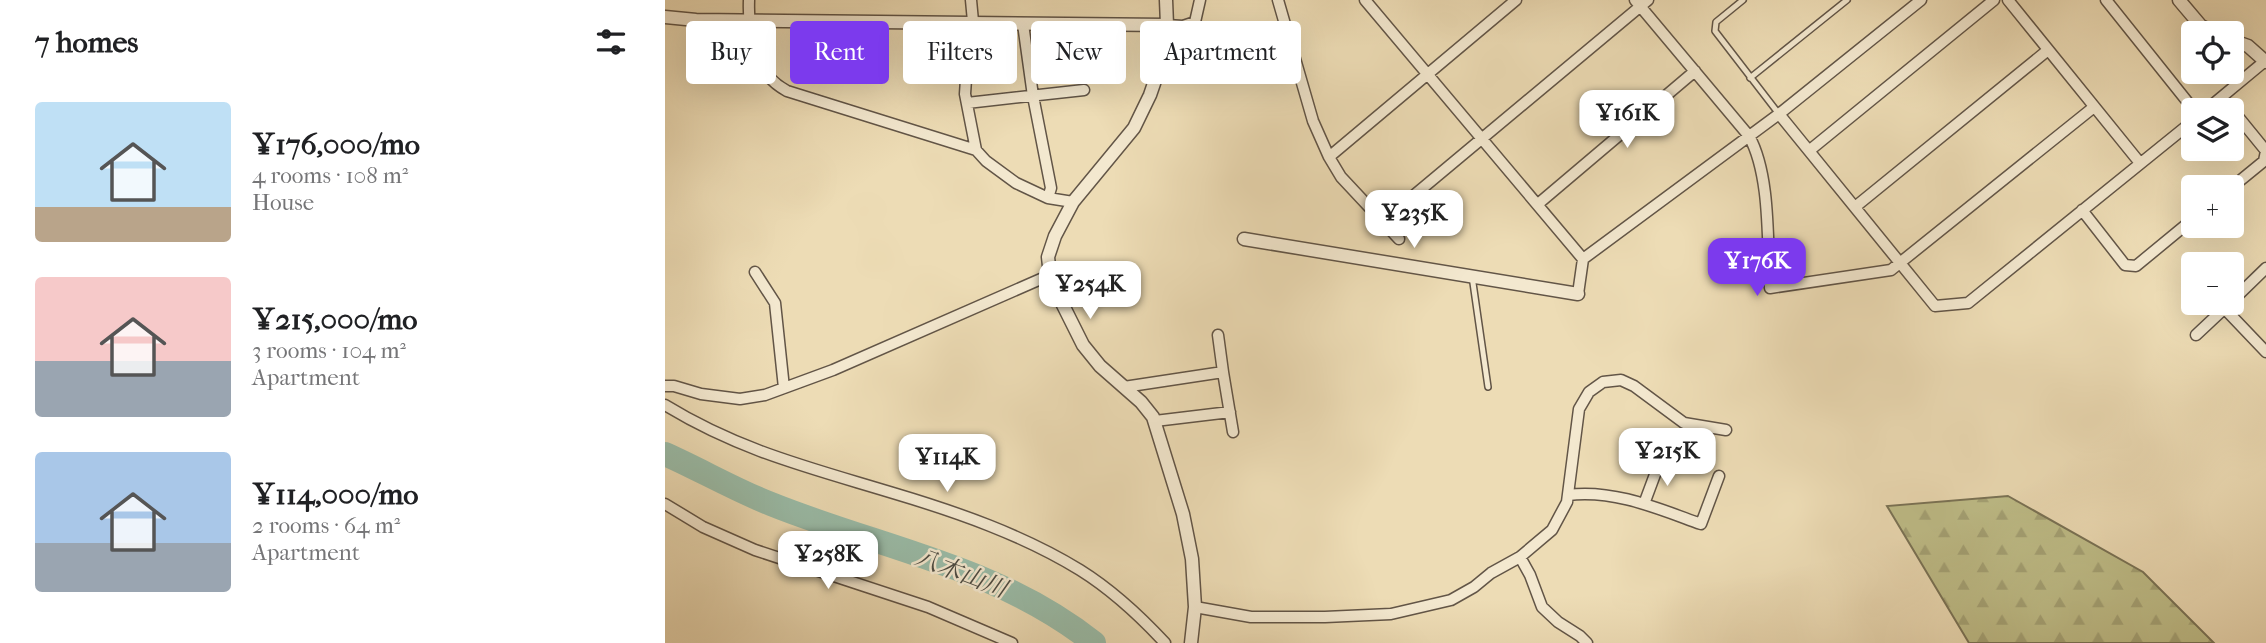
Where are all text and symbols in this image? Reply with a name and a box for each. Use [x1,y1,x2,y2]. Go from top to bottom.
chip: Buy [686,21,776,84]
chip: Rent [790,21,889,84]
chip: Filters [903,21,1017,84]
chip: New [1031,21,1126,84]
chip: Apartment [1140,21,1301,84]
map controls [2181,21,2244,315]
button: locate [2181,21,2244,84]
icon: filters [592,23,630,61]
text: 7 homes [35,25,138,60]
pin: ¥161K [1578,90,1676,150]
button: layers [2181,98,2244,161]
text: ¥161K [1595,99,1659,126]
text: ¥176,000/mo [252,127,420,162]
icon: home [91,130,175,214]
text: 4 rooms · 108 m² [252,162,408,189]
button: + [2181,175,2244,238]
text: House [252,189,314,216]
pin: ¥235K [1365,190,1463,250]
text: ¥235K [1381,199,1447,226]
pin: ¥176K [1708,238,1806,298]
text: ¥176K [1724,247,1790,274]
button: − [2181,252,2244,315]
pin: ¥254K [1041,262,1139,321]
text: ¥254K [1055,270,1125,297]
text: ¥215,000/mo [252,302,418,337]
icon: home [91,305,175,389]
text: 3 rooms · 104 m² [252,337,406,364]
text: Apartment [252,364,360,391]
pin: ¥215K [1618,428,1716,488]
pin: ¥114K [898,434,996,494]
text: ¥215K [1635,437,1699,464]
text: ¥114K [915,443,979,470]
text: ¥114,000/mo [252,477,418,512]
icon: home [91,480,175,564]
text: 2 rooms · 64 m² [252,512,400,539]
pin: ¥258K [779,532,877,591]
text: Apartment [252,539,360,566]
text: ¥258K [794,540,862,567]
water label: 八木山川 [911,543,1014,604]

